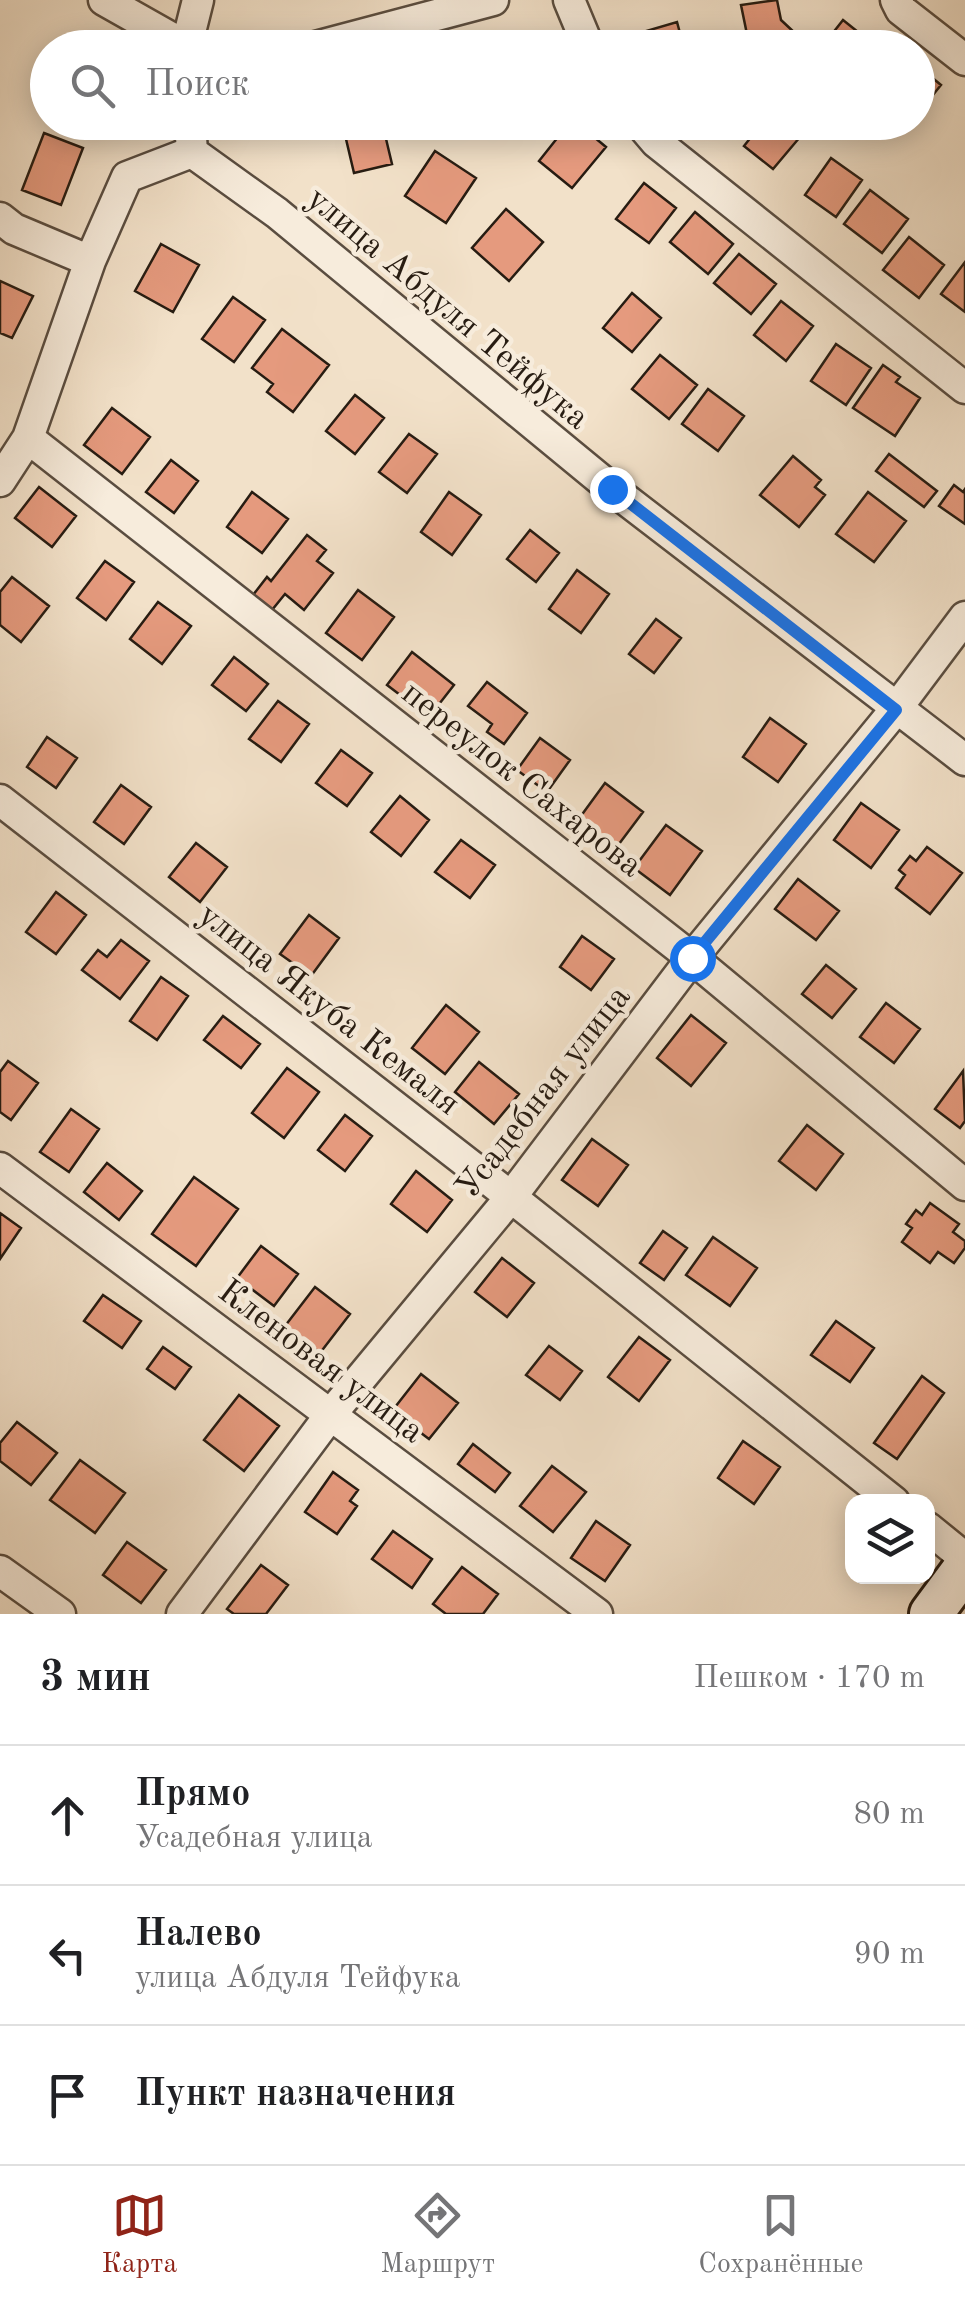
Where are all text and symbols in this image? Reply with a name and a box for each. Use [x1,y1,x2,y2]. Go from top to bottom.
search box [30,30,935,140]
icon: search [65,58,120,113]
text: Поиск [145,66,250,104]
street label: улица Абдуля Тейфука [299,181,595,438]
route end [590,467,636,513]
street label: переулок Сахарова [395,676,648,884]
street label: улица Якуба Кемаля [191,897,466,1123]
route start [670,936,716,982]
street label: Усадебная улица [450,979,638,1206]
street label: Кленовая улица [211,1274,430,1450]
map controls [845,1494,935,1584]
button: layers [845,1494,935,1584]
text: 3 мин [40,1658,151,1700]
text: Пешком · 170 m [693,1663,925,1695]
text: Прямо [135,1776,250,1814]
icon: ahead [40,1788,95,1843]
text: 80 m [854,1799,925,1831]
text: Усадебная улица [135,1823,372,1855]
text: Налево [135,1916,262,1954]
icon: left [40,1928,95,1983]
text: 90 m [854,1939,925,1971]
text: улица Абдуля Тейфука [135,1963,461,1995]
icon: arrive [40,2068,95,2123]
text: Пункт назначения [135,2076,456,2114]
tab: Карта [102,2188,177,2283]
tab: Маршрут [380,2188,495,2283]
tab: Сохранённые [698,2188,863,2283]

